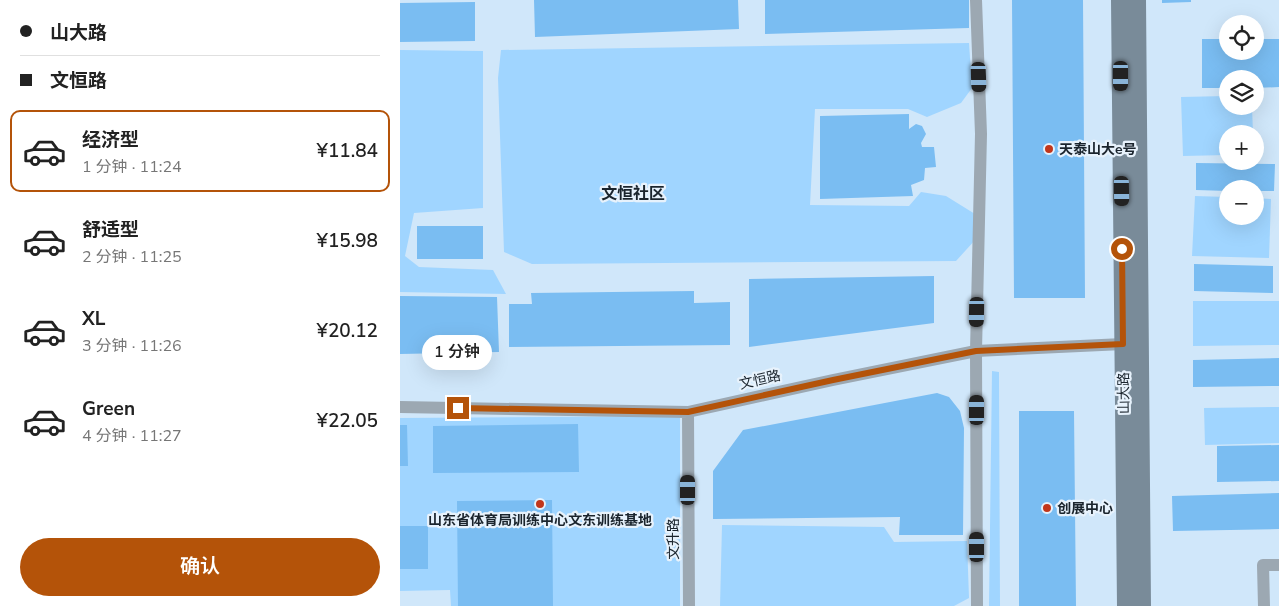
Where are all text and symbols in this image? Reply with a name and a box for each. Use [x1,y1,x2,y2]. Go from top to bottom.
map controls [1219,15,1264,225]
button: locate [1219,15,1264,60]
text: 山大路 [50,20,107,46]
car [1113,61,1128,91]
car [970,62,987,92]
text: 文恒路 [50,68,107,94]
button: layers [1219,70,1264,115]
button: + [1219,125,1264,170]
text: 经济型 [82,127,139,153]
icon: car [22,129,67,174]
text: ¥11.84 [316,138,378,164]
place label: 天泰山大e号 [1059,140,1137,159]
marker: 天泰山大e号 [1043,143,1055,155]
text: 1 分钟 · 11:24 [82,156,182,178]
car [1114,176,1129,206]
button: − [1219,180,1264,225]
district label: 文恒社区 [601,183,665,205]
text: 舒适型 [82,217,139,243]
icon: car [22,219,67,264]
text: ¥15.98 [316,228,378,254]
route start [1111,238,1133,260]
text: 2 分钟 · 11:25 [82,246,182,268]
car [969,297,984,327]
text: XL [82,306,105,332]
icon: car [22,309,67,354]
text: ¥20.12 [316,318,378,344]
text: 3 分钟 · 11:26 [82,335,182,357]
callout: 1 分钟 [423,336,493,370]
text: 1 分钟 [434,341,480,363]
street label: 文恒路 [737,366,783,394]
street label: 山大路 [1114,372,1134,414]
car [969,395,984,425]
text: Green [82,396,135,422]
route end [447,397,469,419]
icon: car [22,399,67,444]
text: ¥22.05 [316,408,378,434]
text: 4 分钟 · 11:27 [82,425,182,447]
car [680,475,695,505]
marker: 山东省体育局训练中心文东训练基地 [534,498,546,510]
place label: 创展中心 [1057,499,1113,518]
marker: 创展中心 [1041,502,1053,514]
place label: 山东省体育局训练中心文东训练基地 [428,511,652,530]
street label: 文升路 [664,518,683,560]
car [969,532,984,562]
button: 确认 [20,538,380,596]

